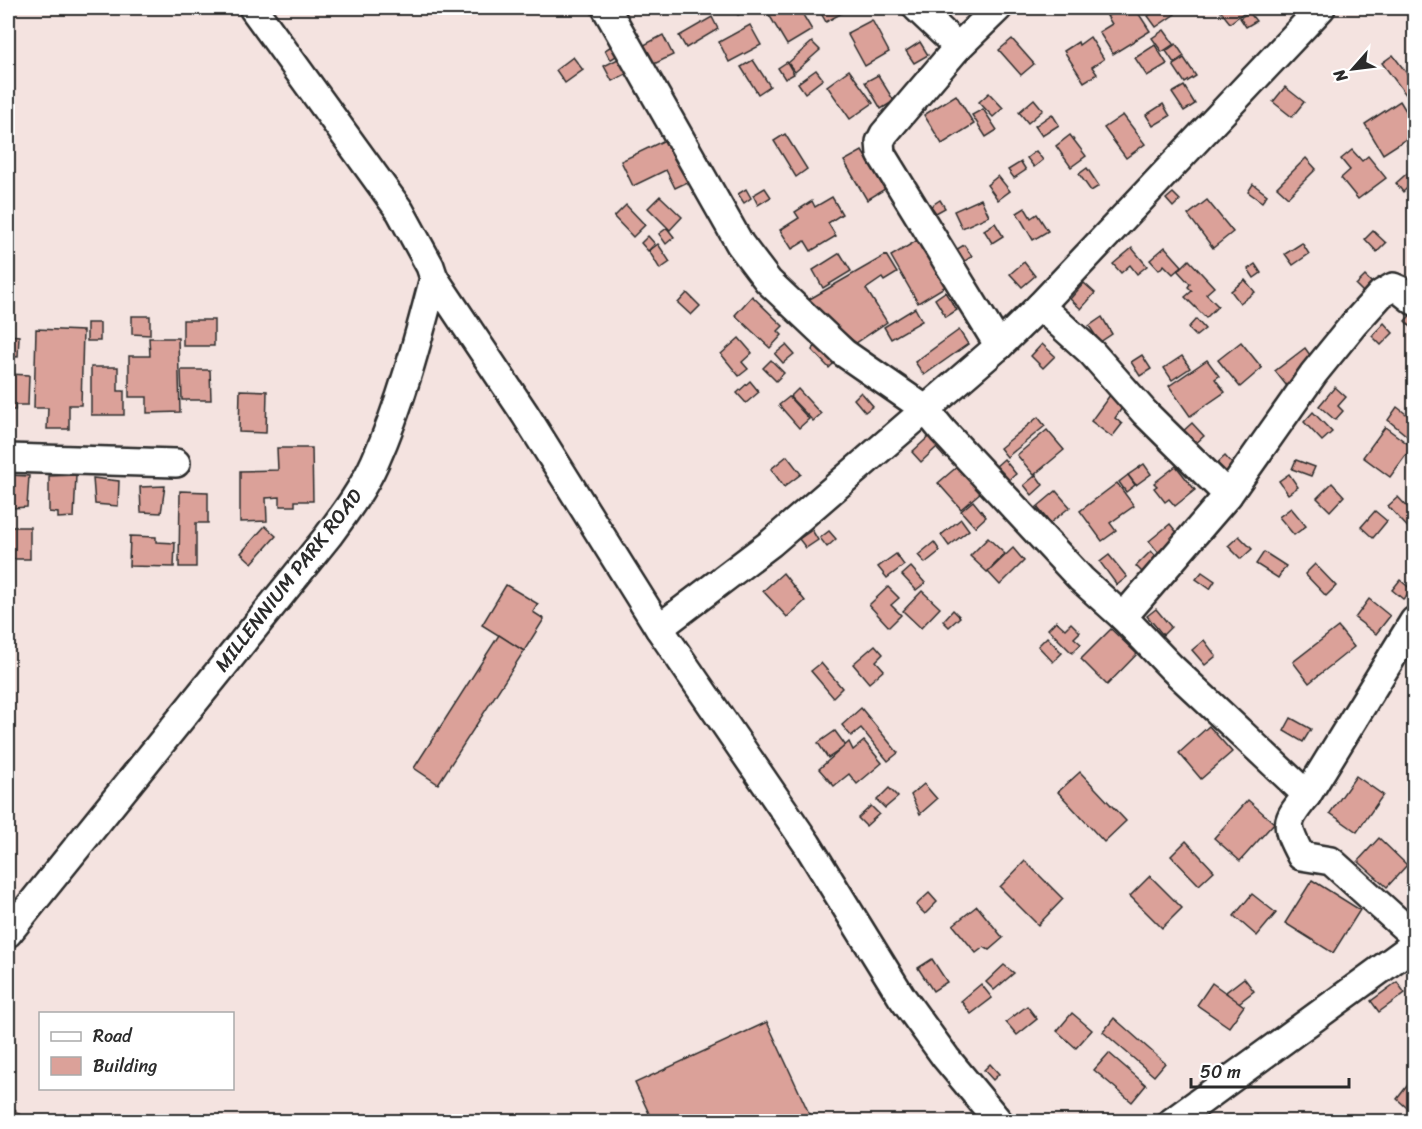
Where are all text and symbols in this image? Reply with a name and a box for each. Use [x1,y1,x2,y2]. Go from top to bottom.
north arrow [1323,39,1383,99]
text: N [1324,63,1356,88]
street label: MILLENNIUM PARK ROAD [205,481,372,680]
legend [39,1012,234,1090]
text: Road [93,1020,133,1052]
text: Building [93,1050,157,1082]
scale bar [1191,1051,1348,1089]
text: 50 m [1200,1056,1241,1088]

